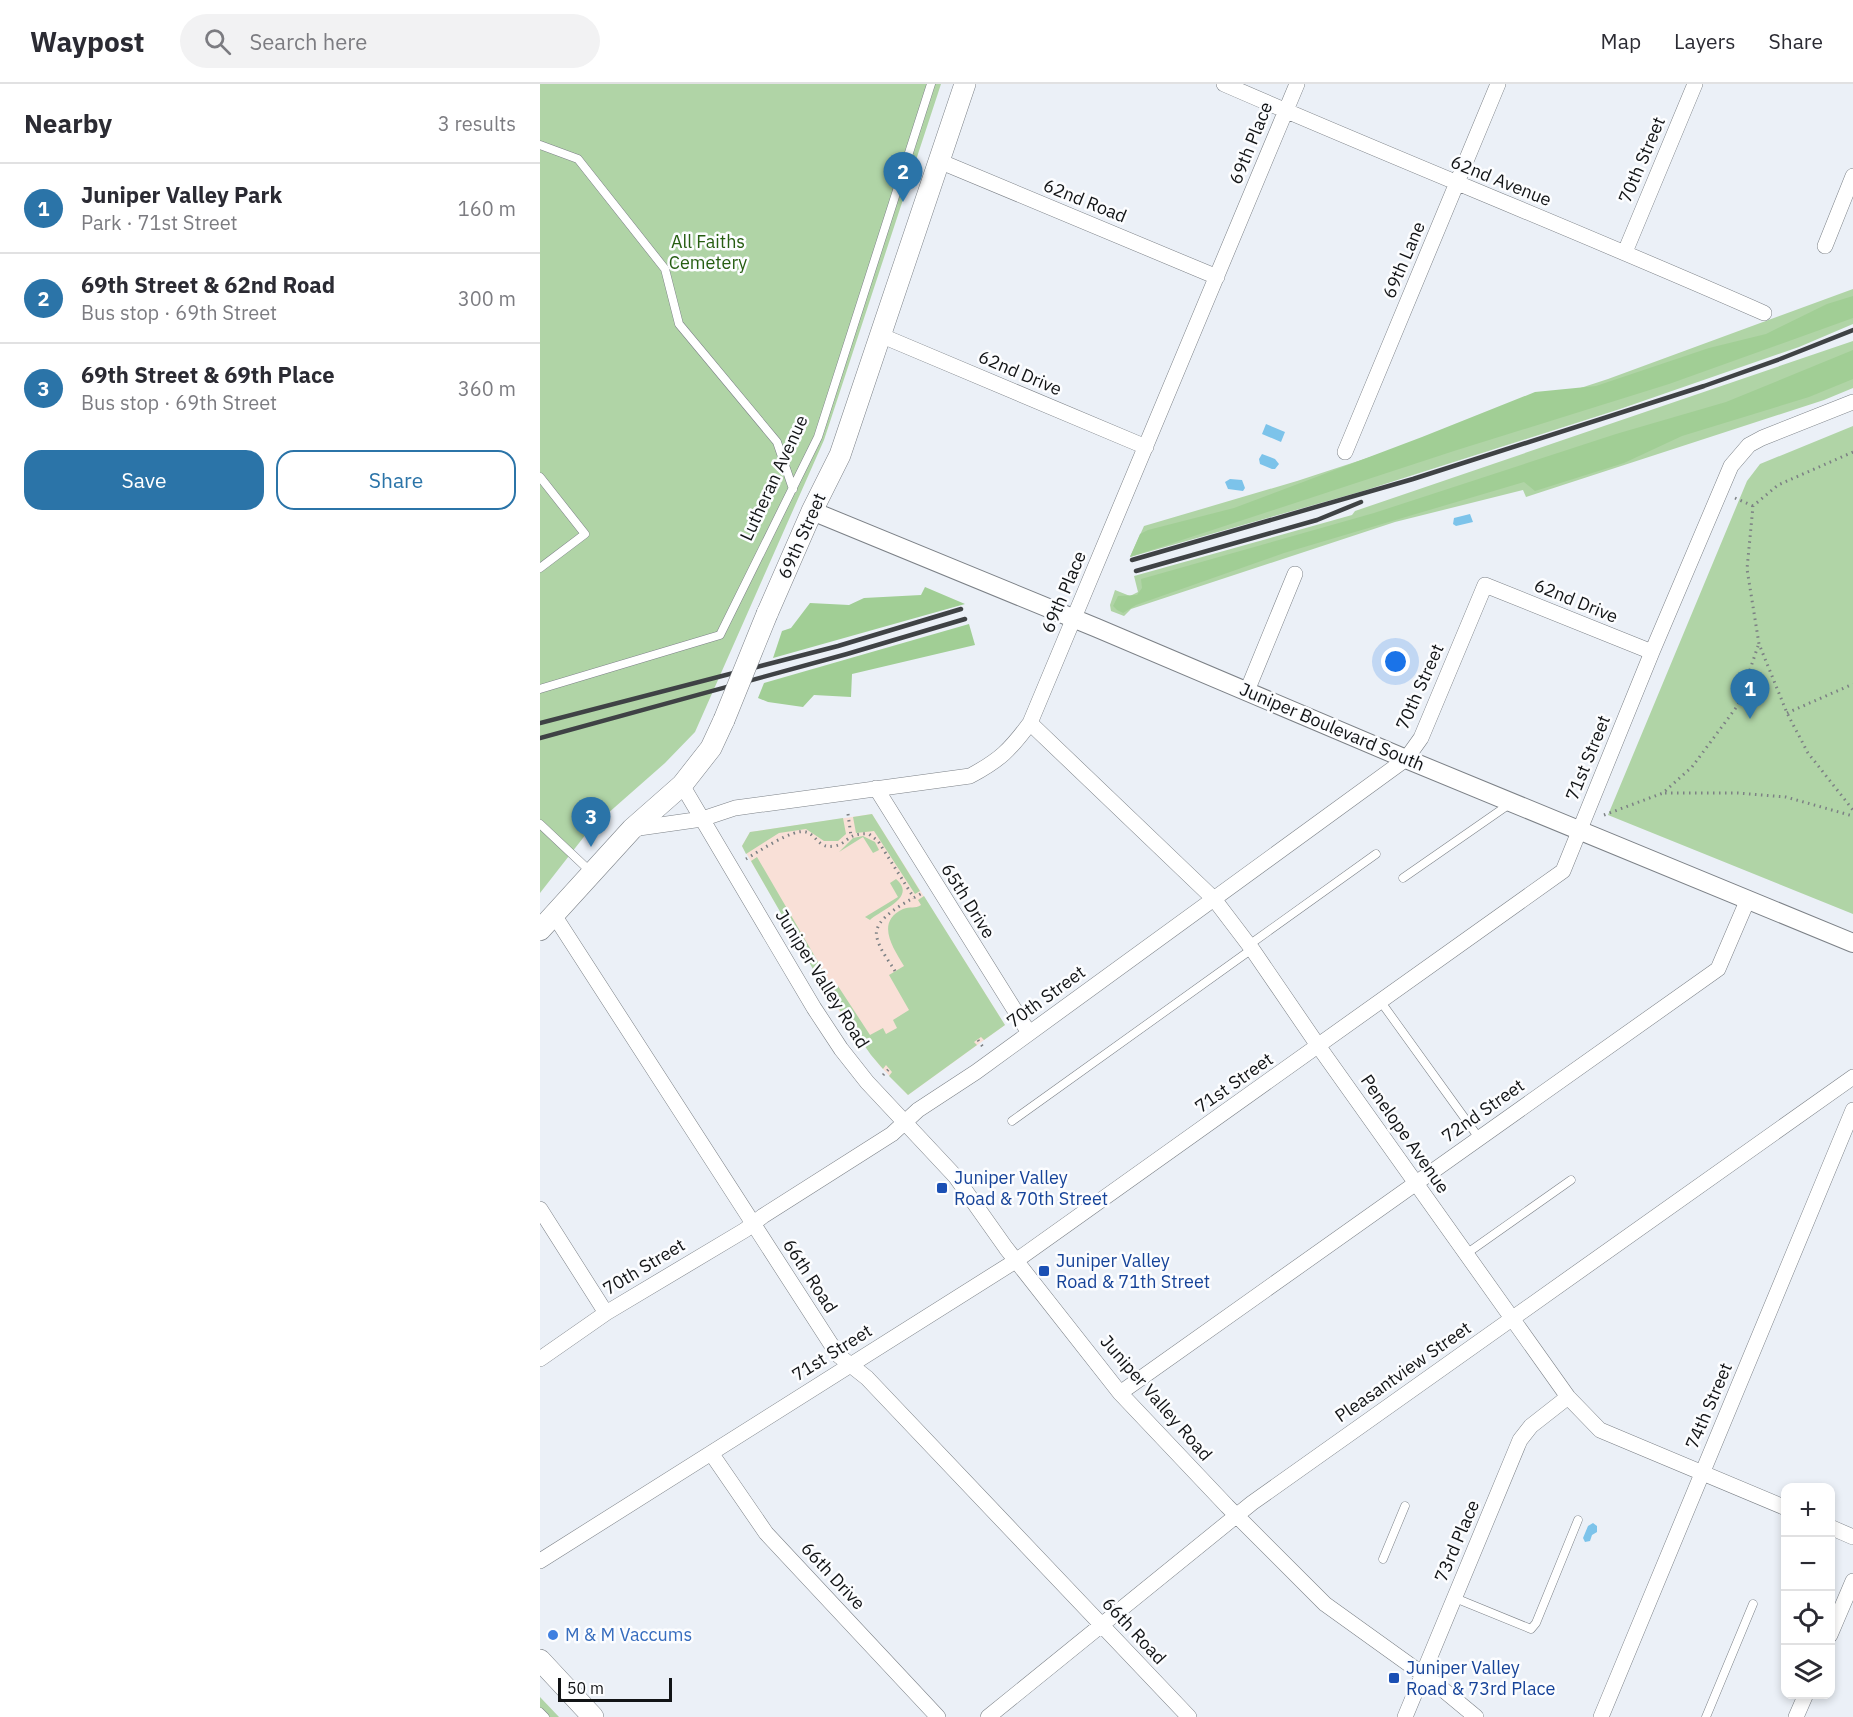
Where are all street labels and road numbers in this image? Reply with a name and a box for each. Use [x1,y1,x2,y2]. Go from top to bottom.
street label: 69th Place [1224,98,1277,187]
street label: 70th Street [1613,113,1670,207]
street label: 62nd Avenue [1447,150,1555,211]
street label: 62nd Road [1040,173,1130,228]
street label: 69th Lane [1377,218,1430,302]
street label: 62nd Drive [975,345,1065,400]
street label: Lutheran Avenue [734,411,813,544]
street label: 69th Street [772,489,831,582]
street label: 69th Place [1036,547,1091,636]
street label: 62nd Drive [1531,573,1622,628]
street label: 70th Street [1390,640,1449,733]
street label: Juniper Boulevard South [1236,677,1428,776]
street label: 71st Street [1560,712,1615,804]
street label: 65th Drive [936,859,1001,943]
street label: Juniper Valley Road [770,905,874,1052]
street label: 70th Street [1002,960,1090,1033]
street label: 71st Street [1190,1047,1277,1118]
street label: Penelope Avenue [1356,1070,1455,1198]
street label: 72nd Street [1437,1074,1529,1148]
street label: 70th Street [598,1233,689,1300]
street label: 66th Road [778,1234,843,1317]
street label: Pleasantview Street [1330,1316,1475,1427]
street label: 71st Street [787,1319,876,1386]
street label: Juniper Valley Road [1095,1330,1217,1465]
street label: 74th Street [1680,1359,1737,1453]
street label: 73rd Place [1429,1496,1484,1585]
street label: 66th Drive [796,1537,871,1614]
street label: 66th Road [1097,1592,1171,1669]

